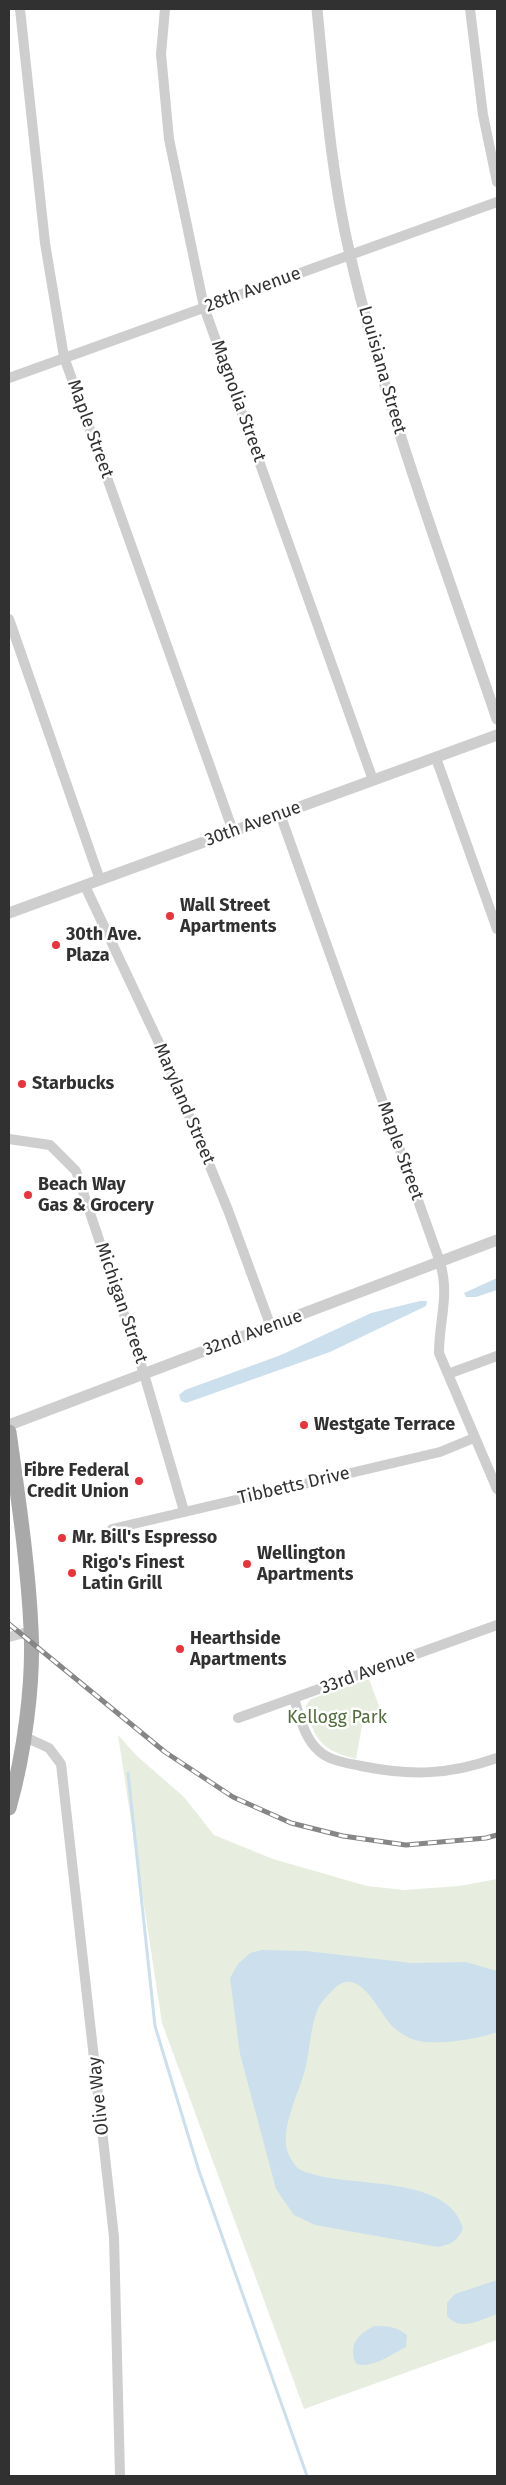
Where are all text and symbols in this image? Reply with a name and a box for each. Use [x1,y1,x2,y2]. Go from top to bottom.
street label: 28th Avenue [202,263,304,317]
street label: Louisiana Street [353,304,411,436]
street label: Magnolia Street [206,337,270,465]
street label: Maple Street [62,377,118,481]
street label: 30th Avenue [202,797,304,851]
place label: Wall Street Apartments [180,895,276,938]
marker: Wall Street Apartments [164,910,176,922]
place label: 30th Ave. Plaza [66,924,141,966]
marker: 30th Ave. Plaza [50,939,62,951]
street label: Maryland Street [149,1040,219,1168]
place label: Starbucks [32,1073,114,1095]
marker: Starbucks [16,1078,28,1090]
street label: Maple Street [372,1099,428,1203]
place label: Beach Way Gas & Grocery [38,1174,154,1216]
marker: Beach Way Gas & Grocery [22,1189,34,1201]
street label: Michigan Street [90,1240,152,1366]
street label: 32nd Avenue [201,1305,305,1361]
place label: Westgate Terrace [314,1414,455,1436]
marker: Westgate Terrace [298,1419,310,1431]
place label: Fibre Federal Credit Union [24,1460,129,1502]
street label: Tibbetts Drive [236,1463,352,1509]
marker: Fibre Federal Credit Union [133,1475,145,1487]
place label: Mr. Bill's Espresso [72,1527,217,1549]
marker: Mr. Bill's Espresso [56,1532,68,1544]
place label: Wellington Apartments [257,1543,353,1586]
place label: Rigo's Finest Latin Grill [82,1552,184,1595]
marker: Wellington Apartments [241,1558,253,1570]
marker: Rigo's Finest Latin Grill [66,1567,78,1579]
place label: Hearthside Apartments [190,1628,286,1670]
marker: Hearthside Apartments [174,1643,186,1655]
street label: 33rd Avenue [317,1645,419,1699]
park label: Kellogg Park [287,1707,387,1729]
street label: Olive Way [84,2056,114,2136]

